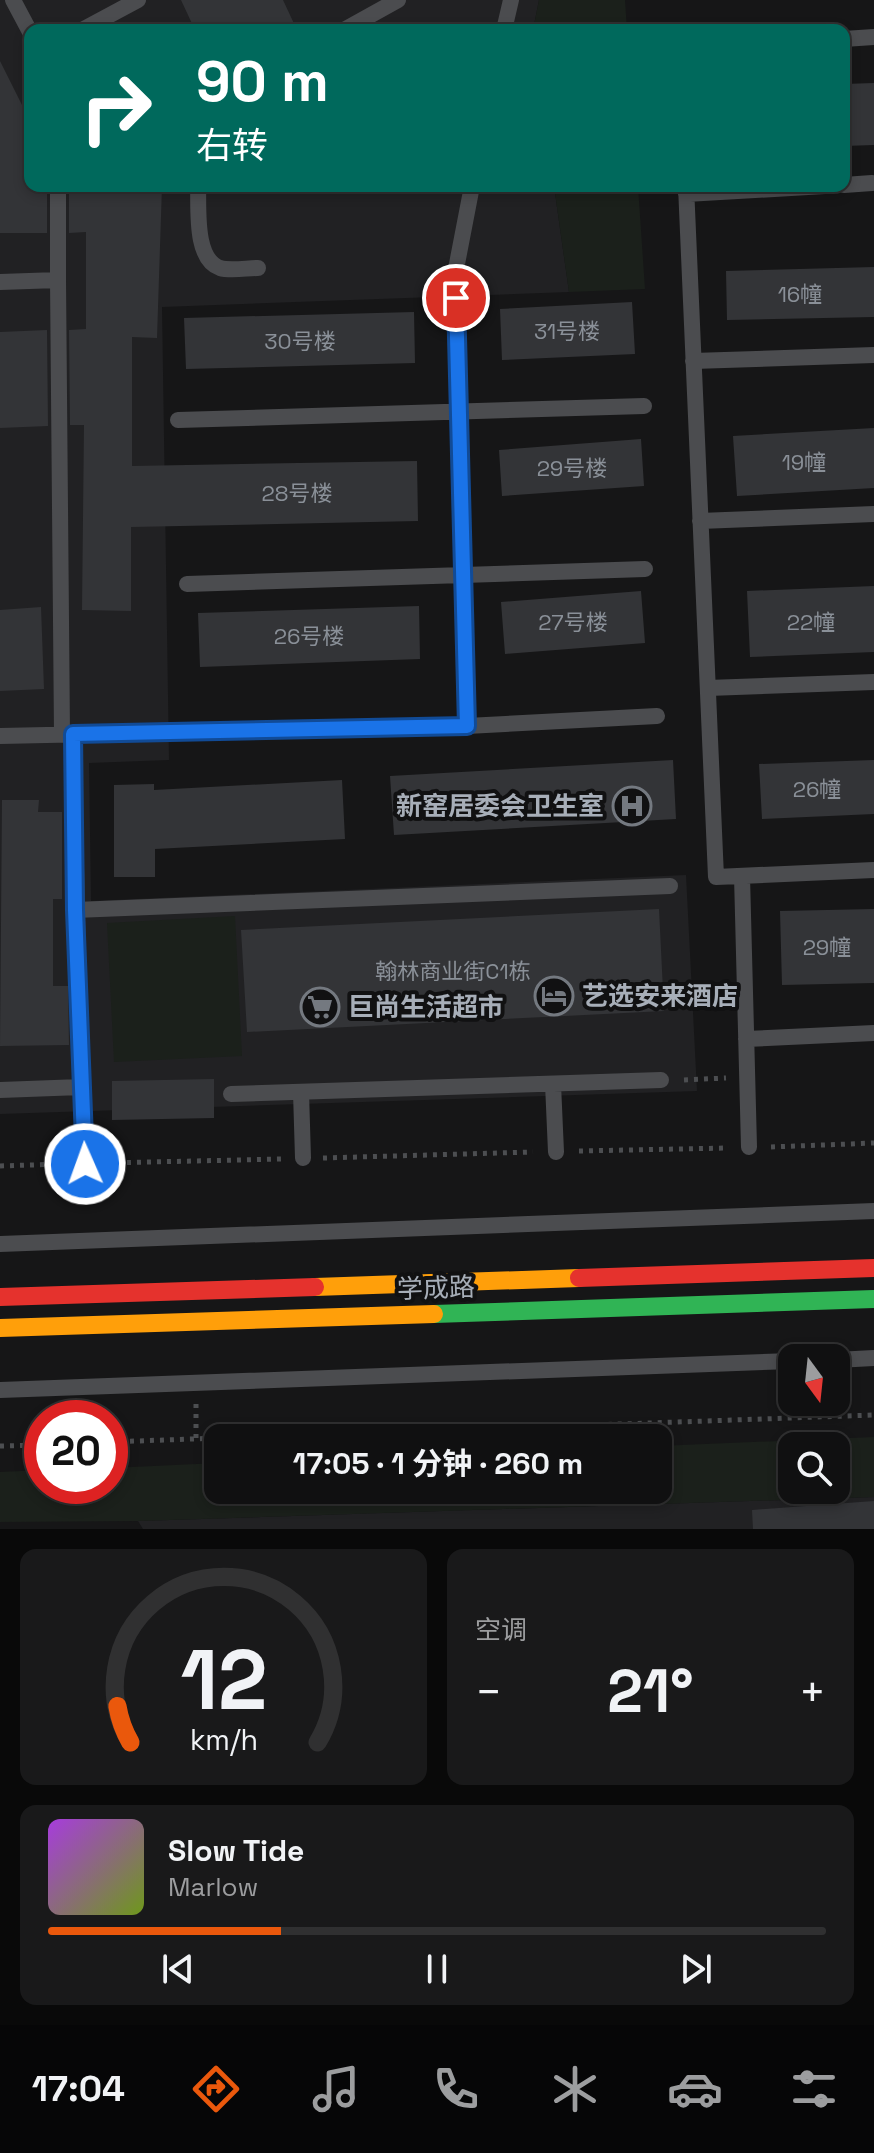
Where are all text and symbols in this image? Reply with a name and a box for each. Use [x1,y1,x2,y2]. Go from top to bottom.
text: 90 m [196,46,329,117]
icon: right [64,56,168,160]
text: 右转 [196,123,268,169]
pin [422,264,490,332]
icon: arrive [434,276,478,320]
house number: 16幢 [778,280,822,308]
house number: 31号楼 [534,317,600,345]
house number: 30号楼 [264,327,336,355]
house number: 19幢 [782,448,826,476]
house number: 29号楼 [537,454,607,482]
house number: 28号楼 [262,479,332,507]
house number: 27号楼 [538,608,608,636]
house number: 22幢 [787,608,835,636]
house number: 26号楼 [274,622,344,650]
house number: 26幢 [793,775,841,803]
hospital icon: 新窑居委会卫生室 [611,785,653,827]
place label: 新窑居委会卫生室 [396,789,604,823]
house number: 29幢 [803,933,851,961]
house number: 翰林商业街C1栋 [375,957,531,985]
hotel icon: 艺选安来酒店 [533,975,575,1017]
place label: 艺选安来酒店 [582,979,738,1013]
supermarket icon: 巨尚生活超市 [299,986,341,1028]
place label: 巨尚生活超市 [348,990,504,1024]
position arrow [43,1122,127,1206]
street label: 学成路 [396,1270,476,1306]
north arrow [778,1344,850,1416]
map controls [778,1344,850,1504]
speed limit sign: 20 [24,1400,128,1504]
button: search [778,1432,850,1504]
text: 17:05 · 1 分钟 · 260 m [293,1444,583,1483]
text: 空调 [475,1613,527,1647]
text: 12 [180,1627,267,1733]
text: 21° [607,1653,694,1730]
text: − [475,1664,502,1720]
text: + [799,1664,826,1720]
text: km/h [189,1722,258,1758]
text: Slow Tide [168,1831,304,1870]
text: Marlow [168,1870,258,1904]
icon: previous [156,1947,200,1991]
icon: pause [415,1947,459,1991]
icon: next [674,1947,718,1991]
icon: directions [188,2061,244,2117]
icon: music [308,2061,364,2117]
icon: phone [428,2061,484,2117]
icon: climate [547,2061,603,2117]
icon: car [667,2061,723,2117]
icon: filters [786,2061,842,2117]
text: 17:04 [32,2066,125,2112]

